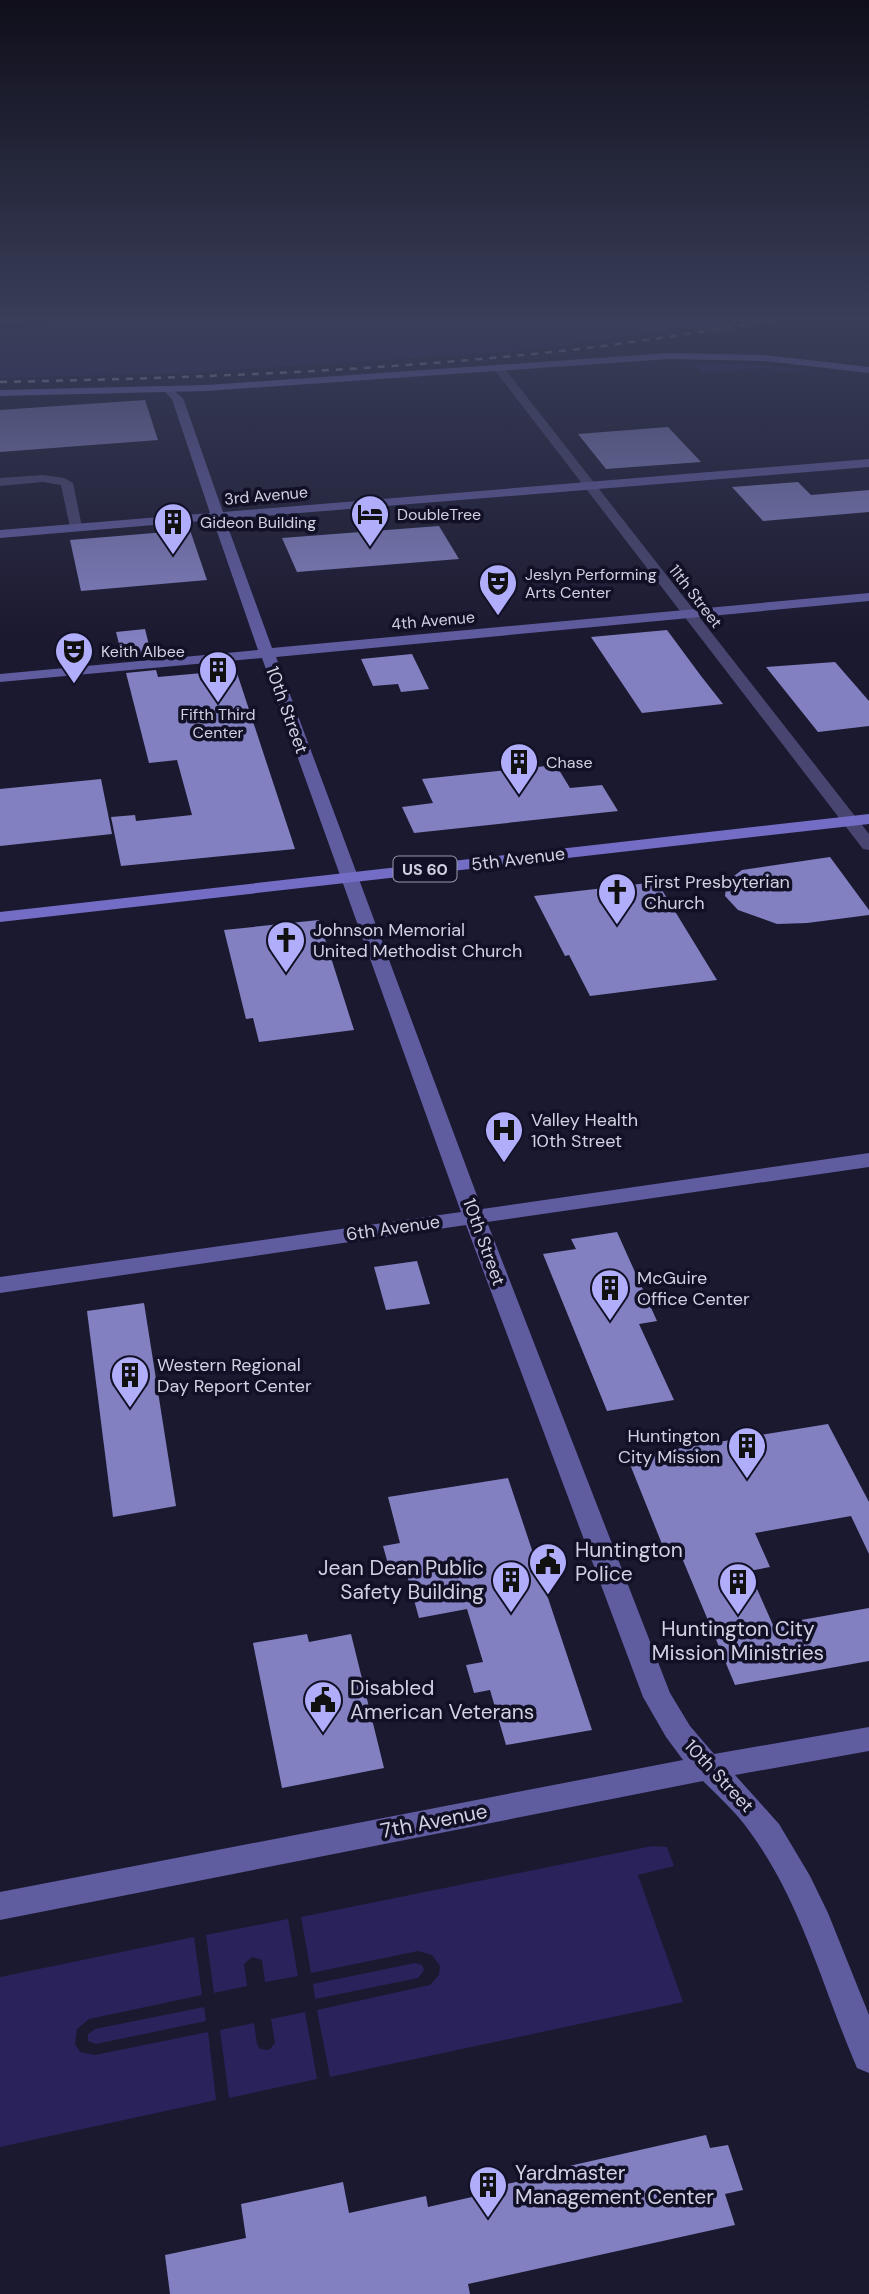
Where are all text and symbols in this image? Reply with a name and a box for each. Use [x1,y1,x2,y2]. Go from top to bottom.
street label: 3rd Avenue [223,481,309,510]
hotel icon: DoubleTree [349,493,391,548]
building icon: Gideon Building [152,501,194,556]
place label: DoubleTree [397,504,481,525]
place label: Gideon Building [200,512,316,533]
street label: 11th Street [664,560,727,632]
theatre icon: Jeslyn Performing Arts Center [477,562,519,617]
place label: Jeslyn Performing Arts Center [525,564,657,603]
street label: 4th Avenue [390,606,476,635]
theatre icon: Keith Albee [53,630,95,685]
place label: Keith Albee [101,641,185,662]
building icon: Fifth Third Center [197,649,239,704]
street label: 10th Street [260,663,314,757]
place label: Fifth Third Center [180,704,256,743]
building icon: Chase [498,741,540,796]
place label: Chase [546,752,593,773]
street label: 5th Avenue [470,841,566,877]
road number: US 60 [394,856,457,882]
place label: First Presbyterian Church [644,870,790,915]
church icon: First Presbyterian Church [596,871,638,926]
place label: Johnson Memorial United Methodist Church [313,918,522,963]
church icon: Johnson Memorial United Methodist Church [265,919,307,974]
place label: Valley Health 10th Street [531,1108,638,1153]
hospital icon: Valley Health 10th Street [483,1109,525,1164]
street label: 10th Street [457,1195,511,1289]
street label: 6th Avenue [344,1210,442,1246]
place label: McGuire Office Center [637,1266,750,1311]
building icon: McGuire Office Center [589,1267,631,1322]
place label: Western Regional Day Report Center [157,1353,312,1398]
building icon: Western Regional Day Report Center [109,1354,151,1409]
place label: Huntington City Mission [618,1424,720,1469]
building icon: Huntington City Mission [726,1425,768,1480]
place label: Huntington Police [575,1536,683,1588]
public building icon: Huntington Police [527,1541,569,1596]
place label: Jean Dean Public Safety Building [318,1554,484,1606]
building icon: Jean Dean Public Safety Building [490,1559,532,1614]
building icon: Huntington City Mission Ministries [717,1561,759,1616]
place label: Huntington City Mission Ministries [652,1615,824,1667]
place label: Disabled American Veterans [350,1674,534,1726]
public building icon: Disabled American Veterans [302,1679,344,1734]
street label: 10th Street [679,1734,759,1818]
street label: 7th Avenue [378,1797,490,1845]
place label: Yardmaster Management Center [515,2159,714,2211]
building icon: Yardmaster Management Center [467,2164,509,2219]

